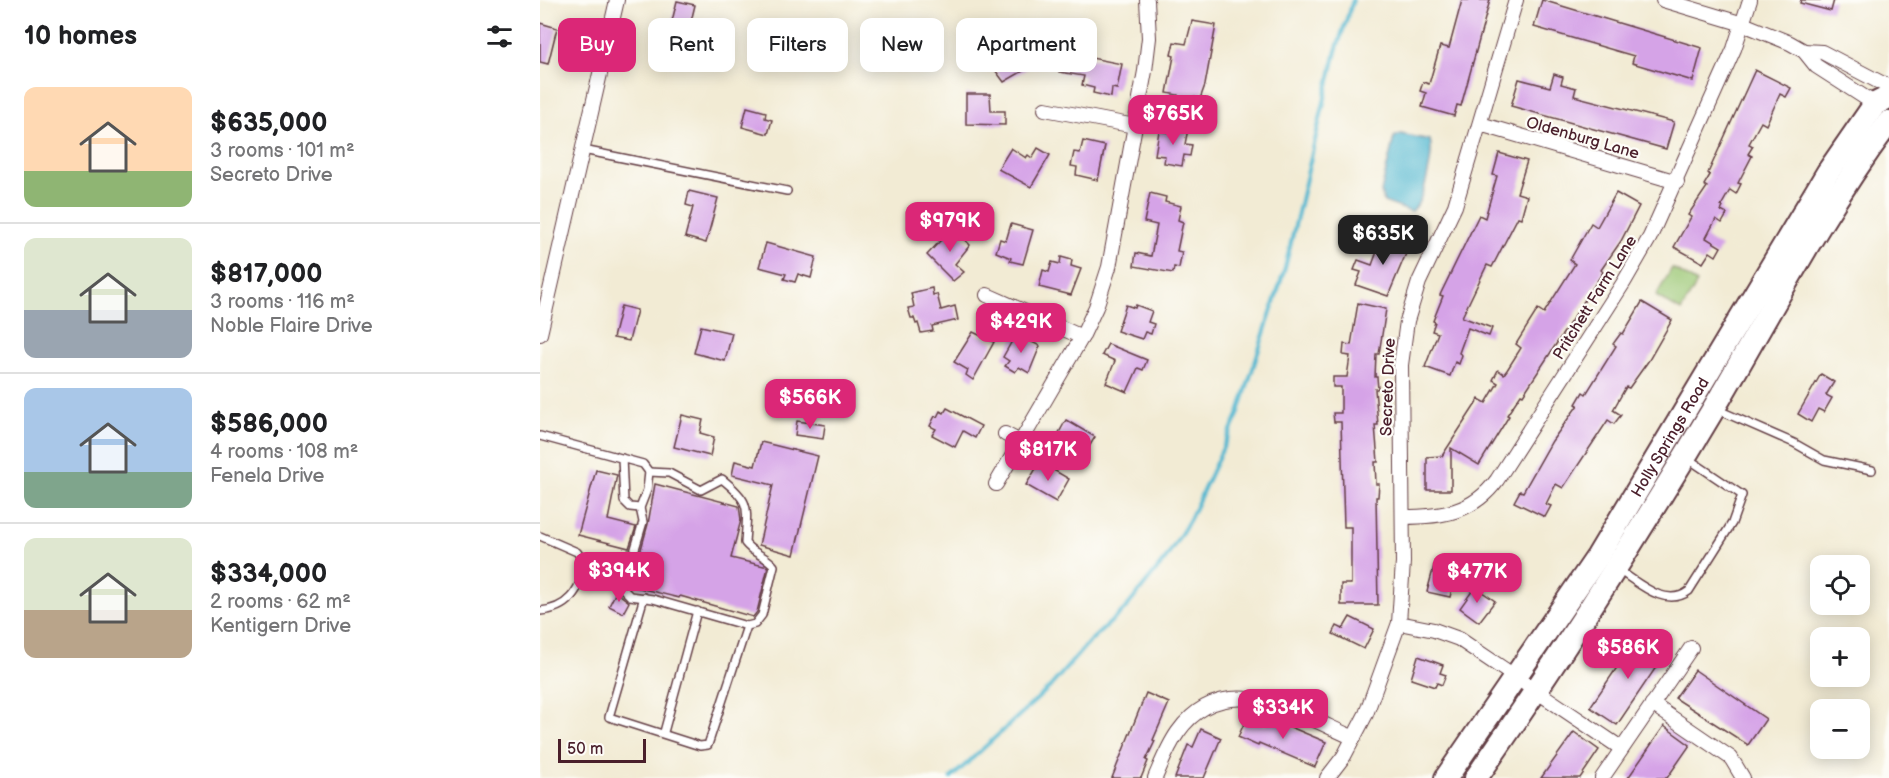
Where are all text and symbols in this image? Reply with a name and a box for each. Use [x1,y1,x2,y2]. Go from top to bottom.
chip: Buy [558,18,636,72]
chip: Rent [648,18,735,72]
chip: Filters [747,18,848,72]
chip: New [860,18,944,72]
chip: Apartment [956,18,1097,72]
icon: filters [483,20,516,53]
text: 10 homes [24,21,137,52]
pin: $765K [1131,95,1215,146]
text: $765K [1142,102,1204,126]
text: $635,000 [210,108,327,139]
icon: home [72,111,144,183]
street label: Oldenburg Lane [1524,113,1642,164]
text: 3 rooms · 101 m² [210,139,355,163]
text: Secreto Drive [210,163,333,187]
pin: $979K [908,202,992,253]
text: $979K [919,209,981,233]
pin: $635K [1341,215,1425,266]
text: $635K [1352,222,1414,246]
street label: Pritchett Farm Lane [1549,232,1641,363]
text: $817,000 [210,259,322,290]
icon: home [72,262,144,334]
text: 3 rooms · 116 m² [210,290,355,314]
pin: $429K [979,303,1063,354]
text: $429K [990,310,1052,334]
text: Noble Flaire Drive [210,314,373,338]
street label: Secreto Drive [1377,337,1400,436]
street label: Holly Springs Road [1628,374,1714,501]
pin: $566K [768,379,852,430]
text: $566K [779,386,841,410]
text: $586,000 [210,409,328,440]
icon: home [72,412,144,484]
pin: $817K [1006,431,1090,482]
text: $817K [1019,438,1077,462]
text: 4 rooms · 108 m² [210,440,358,464]
text: Fenela Drive [210,464,324,488]
pin: $394K [577,552,661,603]
pin: $477K [1435,553,1519,604]
map controls [1810,555,1870,759]
button: locate [1810,555,1870,615]
text: $334,000 [210,559,327,590]
text: $394K [588,559,650,583]
text: $477K [1447,560,1507,584]
icon: home [72,562,144,634]
text: 2 rooms · 62 m² [210,590,351,614]
text: Kentigern Drive [210,614,351,638]
button: + [1810,627,1870,687]
pin: $586K [1586,629,1670,680]
text: $586K [1597,636,1659,660]
pin: $334K [1241,689,1325,740]
text: $334K [1252,696,1314,720]
button: − [1810,699,1870,759]
scale bar [558,736,646,764]
text: 50 m [567,740,603,759]

